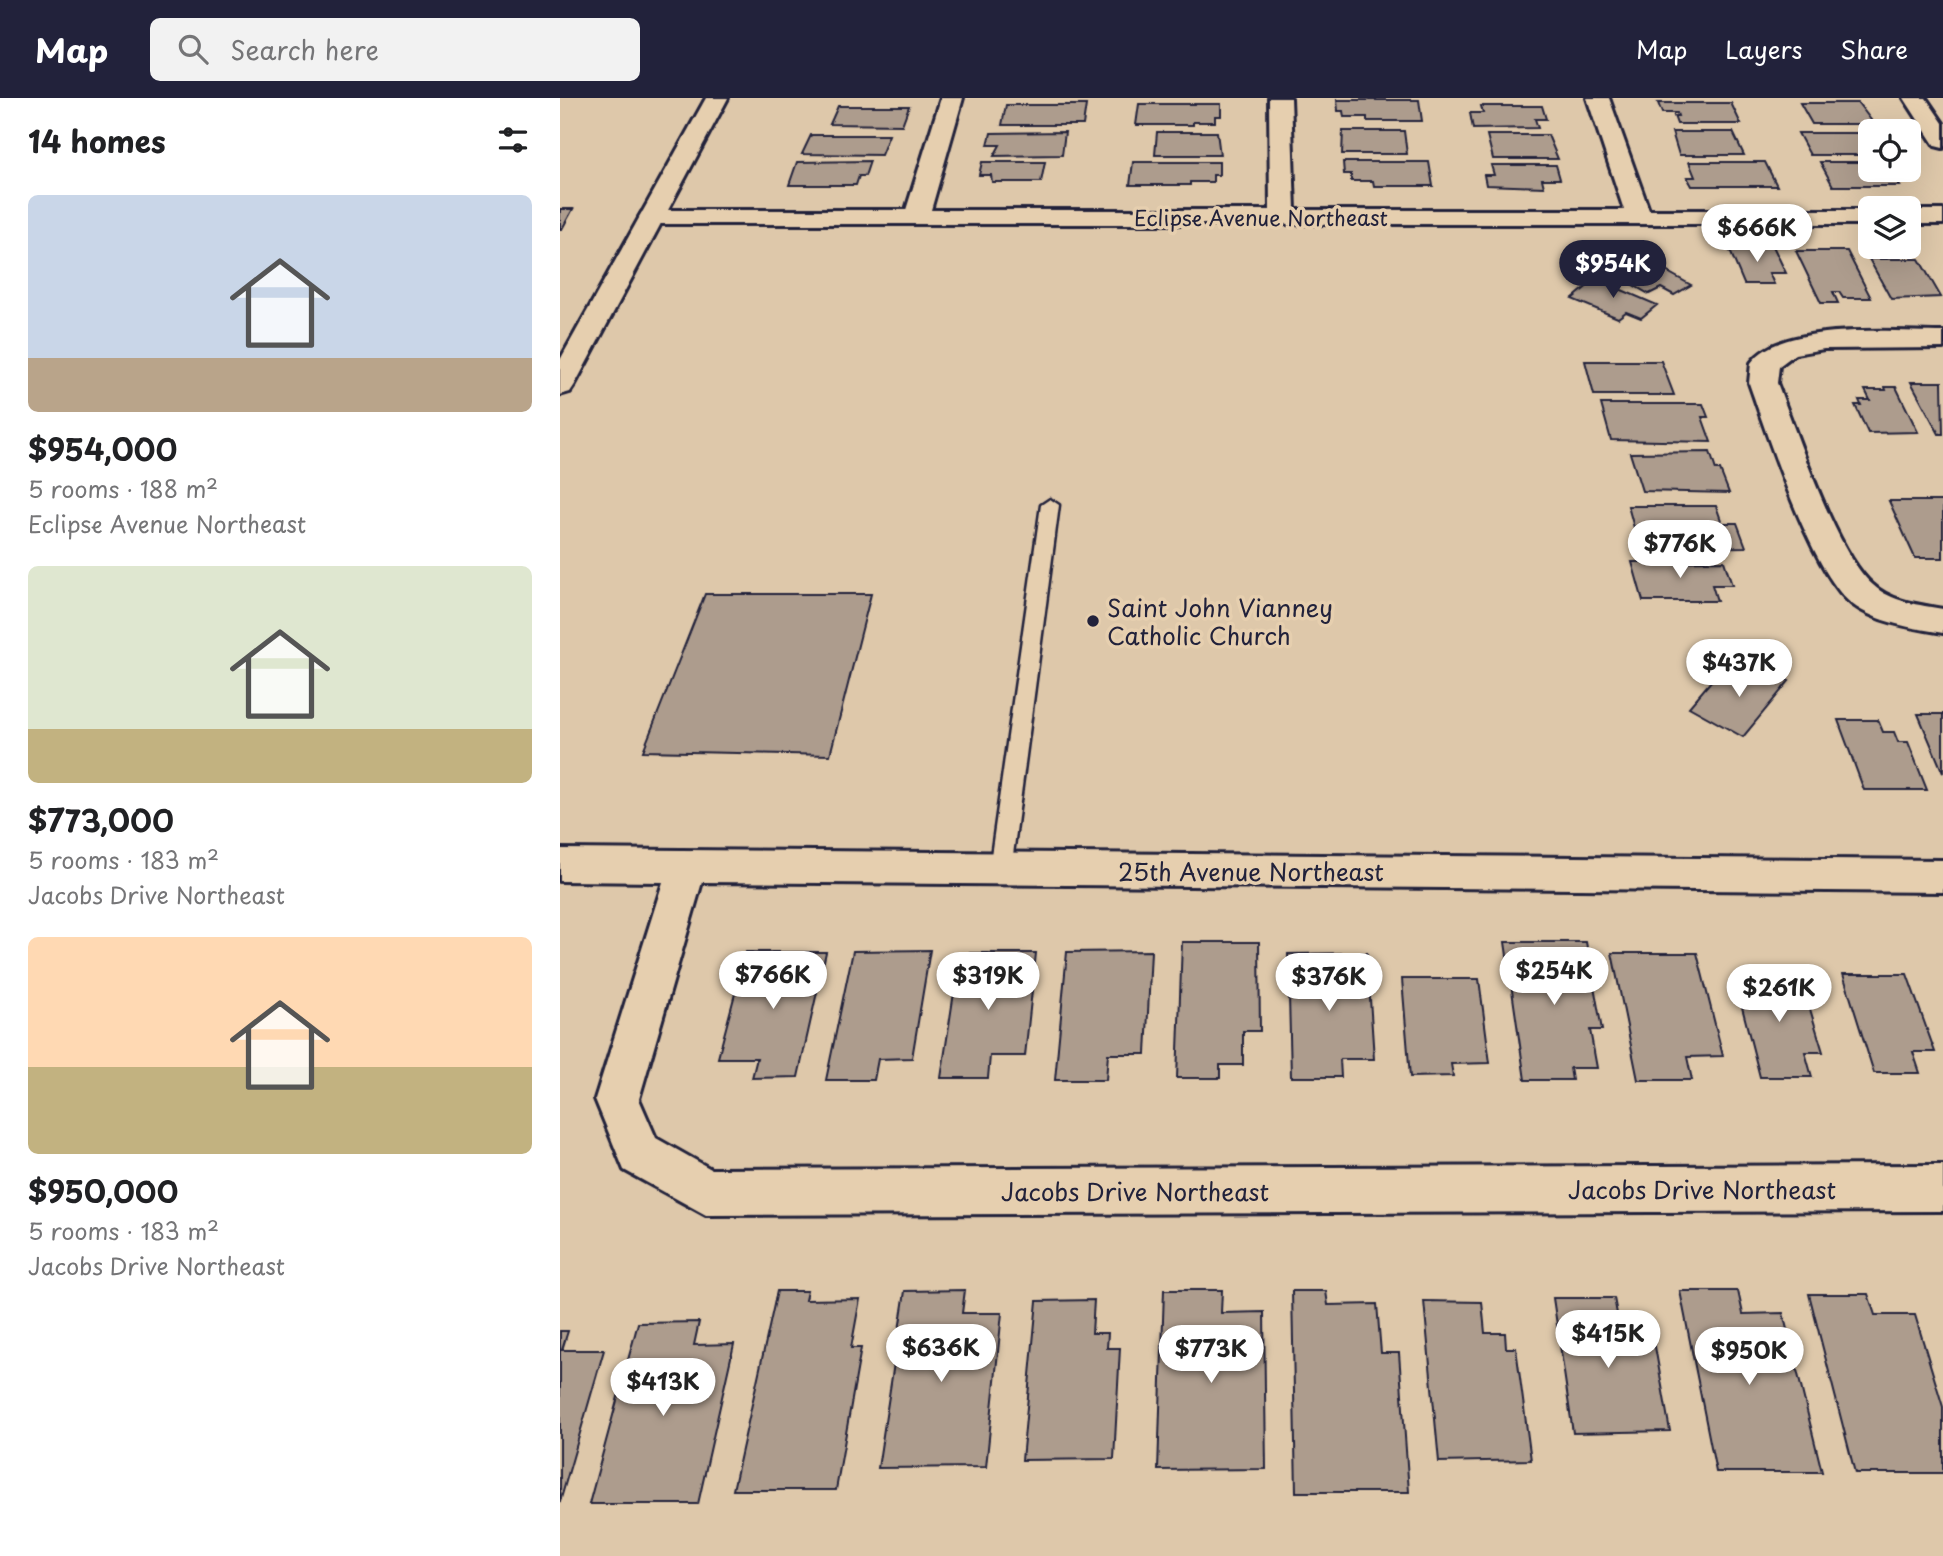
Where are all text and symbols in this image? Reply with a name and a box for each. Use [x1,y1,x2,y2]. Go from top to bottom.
search box [150,18,640,81]
text: Map [35,24,108,74]
icon: search [174,30,212,68]
text: Search here [230,30,379,69]
text: Map [1636,31,1687,67]
text: Layers [1725,31,1802,67]
text: Share [1840,31,1908,67]
text: 14 homes [28,118,166,163]
map controls [1858,119,1921,259]
button: locate [1858,119,1921,182]
icon: filters [494,121,532,159]
button: layers [1858,196,1921,259]
street label: Eclipse Avenue Northeast [1134,201,1388,233]
pin: $666K [1708,204,1806,264]
text: $666K [1717,209,1797,244]
icon: home [217,240,343,366]
pin: $954K [1564,240,1662,300]
text: $954K [1575,245,1651,280]
text: $954,000 [28,426,177,471]
text: 5 rooms · 188 m² [28,471,218,506]
text: Eclipse Avenue Northeast [28,506,306,541]
pin: $776K [1631,520,1729,580]
text: $776K [1644,525,1716,560]
place label: Saint John Vianney Catholic Church [1107,589,1333,653]
icon: home [217,611,343,737]
marker: Saint John Vianney Catholic Church [1085,613,1101,629]
pin: $437K [1690,640,1788,699]
text: $437K [1702,644,1776,679]
text: $773,000 [28,797,174,842]
text: 5 rooms · 183 m² [28,842,219,877]
street label: 25th Avenue Northeast [1118,853,1384,889]
text: Jacobs Drive Northeast [28,877,285,912]
pin: $254K [1505,948,1603,1007]
pin: $766K [724,951,822,1011]
text: $254K [1516,952,1592,987]
pin: $319K [939,953,1037,1012]
pin: $376K [1280,954,1378,1013]
text: $766K [735,956,811,991]
text: $319K [953,957,1023,992]
text: $376K [1292,958,1366,993]
pin: $261K [1730,964,1828,1024]
text: $261K [1743,969,1815,1004]
icon: home [217,982,343,1108]
text: $950,000 [28,1168,178,1213]
street label: Jacobs Drive Northeast [1568,1171,1836,1207]
street label: Jacobs Drive Northeast [1001,1173,1269,1209]
text: 5 rooms · 183 m² [28,1213,219,1248]
text: Jacobs Drive Northeast [28,1248,285,1283]
pin: $415K [1559,1310,1657,1370]
text: $415K [1571,1315,1645,1350]
pin: $636K [892,1324,990,1384]
pin: $773K [1162,1326,1260,1385]
pin: $950K [1700,1328,1798,1387]
text: $636K [902,1329,980,1364]
text: $773K [1175,1330,1247,1365]
text: $950K [1711,1332,1787,1367]
pin: $413K [614,1358,712,1418]
text: $413K [626,1363,700,1398]

